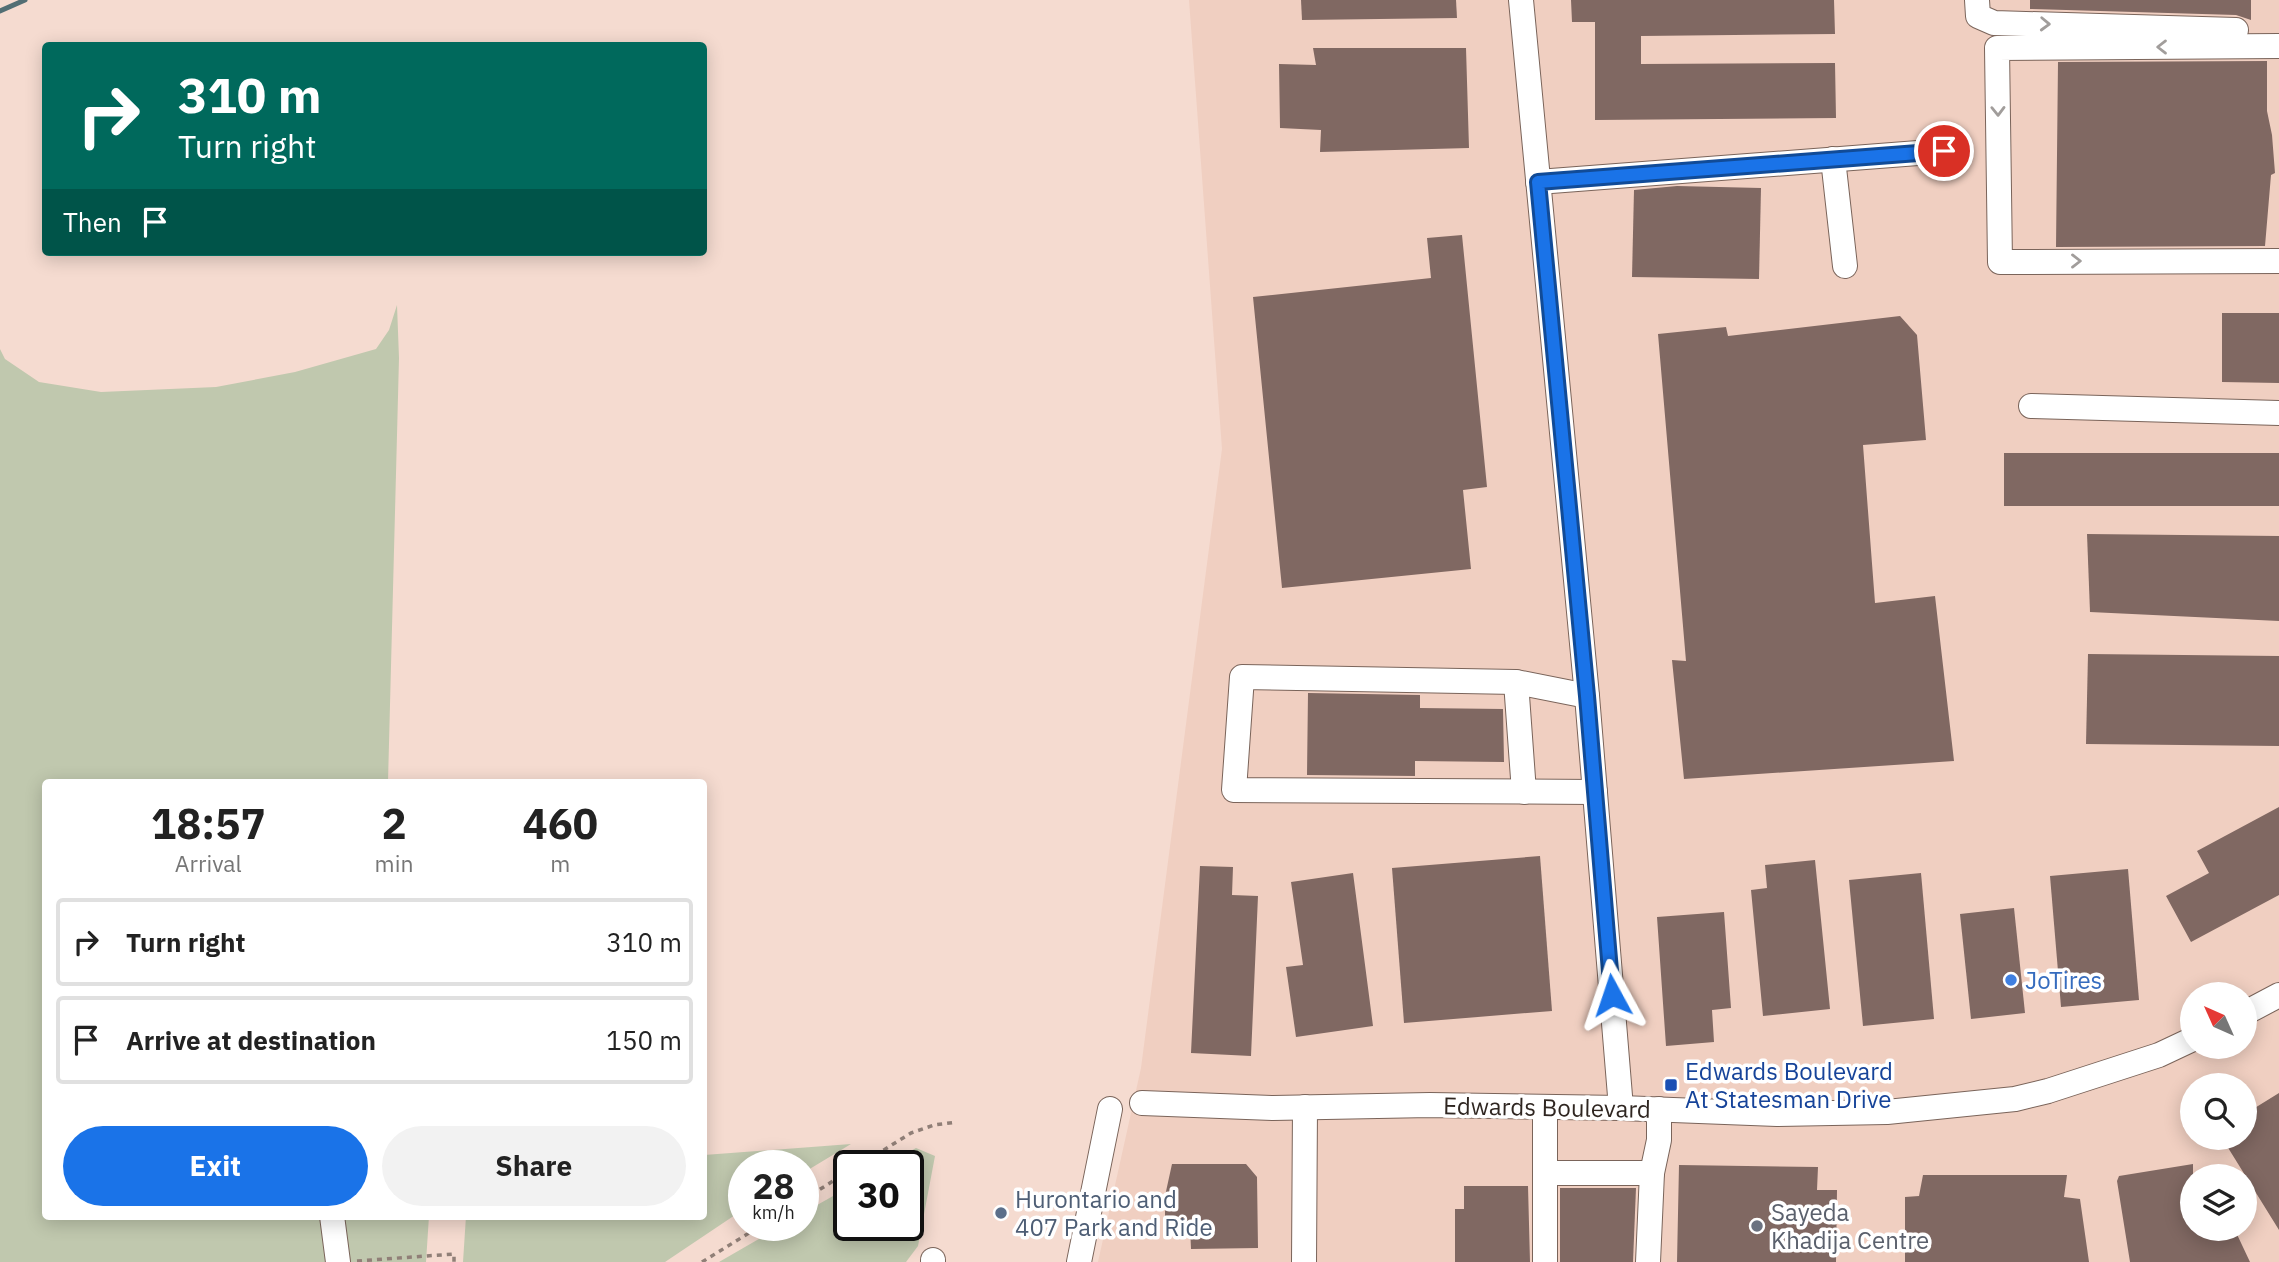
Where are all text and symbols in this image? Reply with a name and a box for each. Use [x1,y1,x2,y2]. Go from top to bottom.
one-way arrow [2039,17,2050,32]
one-way arrow [2156,39,2167,54]
text: 310 m [178,63,322,126]
icon: right [63,70,154,161]
one-way arrow [1990,106,2006,117]
pin [1914,121,1974,181]
text: Turn right [178,125,316,167]
icon: arrive [1925,132,1963,170]
icon: arrive [136,203,174,241]
text: Then [63,205,122,239]
one-way arrow [2071,254,2082,269]
text: 18:57 [151,796,266,851]
text: 2 [381,796,407,851]
text: 460 [522,796,598,851]
text: Arrival [175,848,242,878]
text: min [375,848,413,878]
text: m [550,848,570,878]
icon: right [67,923,105,961]
text: Turn right [126,925,245,959]
text: 310 m [606,925,682,959]
position arrow [1575,958,1649,1032]
place label: JoTires [2025,964,2102,996]
marker: JoTires [2003,972,2019,988]
north arrow [2180,982,2258,1059]
map controls [2180,982,2257,1241]
icon: arrive [67,1021,105,1059]
text: Arrive at destination [126,1023,376,1057]
text: 150 m [606,1023,682,1057]
place label: Edwards Boulevard At Statesman Drive [1685,1055,1893,1115]
button: search [2180,1073,2257,1150]
marker: Edwards Boulevard At Statesman Drive [1663,1077,1679,1093]
street label: Edwards Boulevard [1443,1089,1651,1125]
button: Exit [63,1126,368,1206]
button: Share [382,1126,686,1206]
speed limit sign: 30 [833,1150,924,1241]
text: 28 [752,1163,795,1209]
button: layers [2180,1164,2257,1241]
place label: Hurontario and 407 Park and Ride [1015,1183,1213,1243]
place label: Sayeda Khadija Centre [1771,1196,1929,1256]
text: km/h [752,1201,795,1224]
marker: Hurontario and 407 Park and Ride [993,1205,1009,1221]
marker: Sayeda Khadija Centre [1749,1218,1765,1234]

